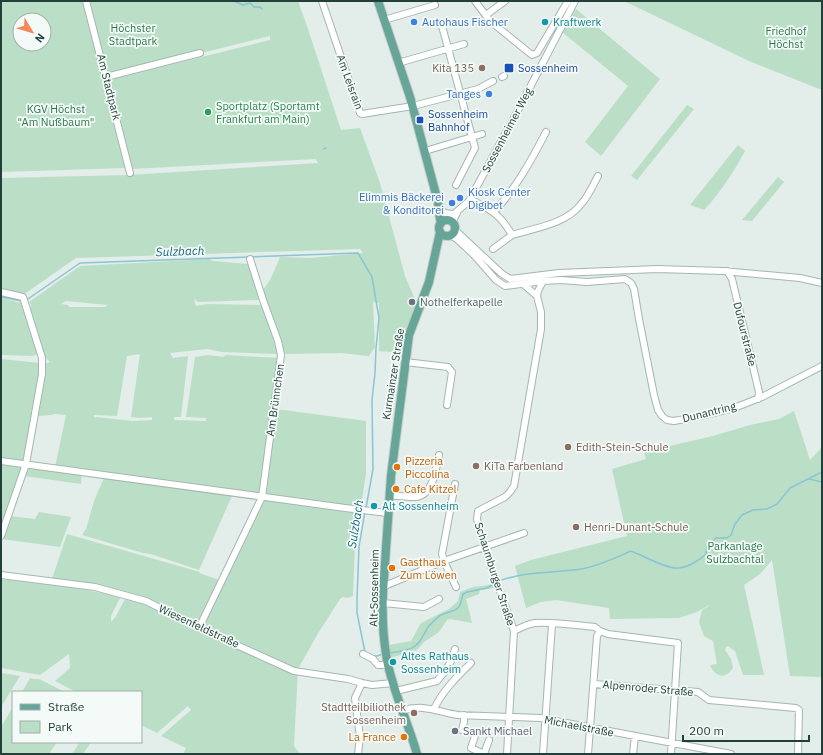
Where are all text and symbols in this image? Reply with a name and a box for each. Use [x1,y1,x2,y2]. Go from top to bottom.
north arrow [12,12,52,52]
place label: Autohaus Fischer [422,15,508,29]
place label: Kraftwerk [553,15,602,29]
marker: Autohaus Fischer [409,17,419,27]
marker: Kraftwerk [540,17,550,27]
park label: Höchster Stadtpark [109,21,157,48]
park label: Friedhof Höchst [765,24,807,51]
text: N [32,31,48,46]
street label: Am Stadtpark [94,52,124,122]
street label: Am Leisrain [334,53,366,111]
place label: Kita 135 [432,61,474,75]
place label: Sossenheim [518,61,578,75]
marker: Sossenheim [503,62,515,74]
marker: Kita 135 [477,63,487,73]
street label: Sossenheimer Weg [479,85,535,175]
place label: Tanges [446,87,481,101]
marker: Tanges [484,89,494,99]
place label: Sportplatz (Sportamt Frankfurt am Main) [216,99,320,126]
park label: KGV Höchst "Am Nußbaum" [18,102,94,129]
marker: Sportplatz (Sportamt Frankfurt am Main) [203,107,213,117]
place label: Sossenheim Bahnhof [428,107,488,134]
marker: Sossenheim Bahnhof [415,115,425,125]
place label: Kiosk Center Digibet [468,185,531,212]
place label: Elimmis Bäckerei & Konditorei [359,190,444,217]
marker: Kiosk Center Digibet [455,193,465,203]
marker: Elimmis Bäckerei & Konditorei [447,198,457,208]
water label: Sulzbach [155,243,205,259]
place label: Nothelferkapelle [420,295,503,309]
marker: Nothelferkapelle [407,297,417,307]
street label: Dufourstraße [730,300,760,368]
street label: Kurmainzer Straße [379,327,407,421]
street label: Am Brünnchen [263,363,287,437]
street label: Dunantring [681,399,737,425]
place label: Edith-Stein-Schule [576,440,669,454]
marker: Edith-Stein-Schule [563,442,573,452]
place label: Pizzeria Piccolina [405,454,449,481]
place label: KiTa Farbenland [484,459,564,473]
marker: KiTa Farbenland [471,461,481,471]
marker: Pizzeria Piccolina [392,462,402,472]
place label: Cafe Kitzel [404,482,456,496]
marker: Cafe Kitzel [391,484,401,494]
water label: Sulzbach [344,499,366,549]
place label: Alt Sossenheim [382,499,459,513]
marker: Alt Sossenheim [369,501,379,511]
place label: Henri-Dunant-Schule [584,520,689,534]
street label: Schaumburger Straße [472,521,518,627]
marker: Henri-Dunant-Schule [571,522,581,532]
park label: Parkanlage Sulzbachtal [706,539,764,566]
street label: Alt-Sossenheim [366,549,382,627]
place label: Gasthaus Zum Löwen [400,555,457,582]
marker: Gasthaus Zum Löwen [387,563,397,573]
street label: Wiesenfeldstraße [156,601,242,651]
place label: Altes Rathaus Sossenheim [401,649,469,676]
marker: Altes Rathaus Sossenheim [388,657,398,667]
street label: Alpenroder Straße [602,677,694,699]
legend [12,691,142,743]
text: Straße [48,699,85,714]
place label: Stadtteilbiliothek Sossenheim [321,700,406,727]
marker: Stadtteilbiliothek Sossenheim [409,708,419,718]
street label: Michaelstraße [543,712,615,740]
scale bar [683,717,809,743]
text: Park [48,719,73,734]
text: 200 m [689,723,724,738]
place label: Sankt Michael [463,724,532,738]
marker: Sankt Michael [450,726,460,736]
place label: La France [348,730,396,744]
marker: La France [399,732,409,742]

